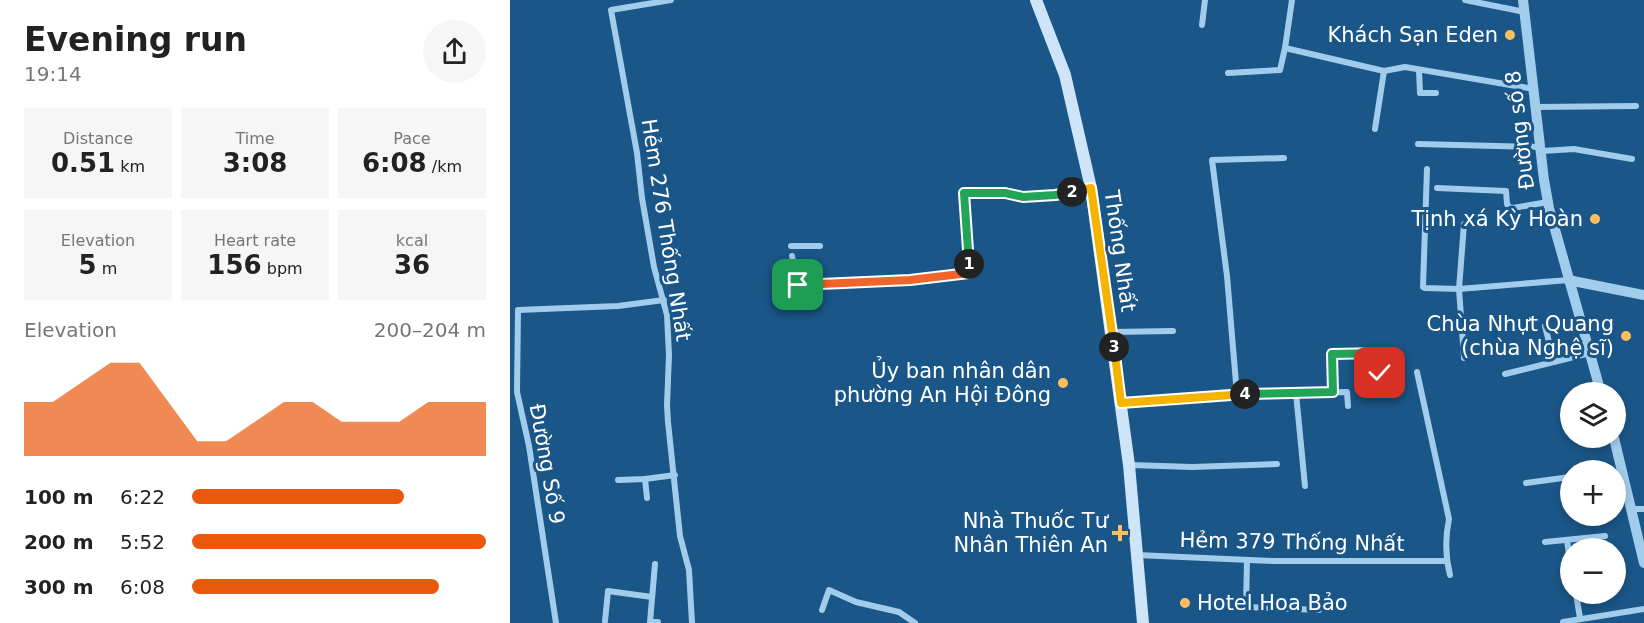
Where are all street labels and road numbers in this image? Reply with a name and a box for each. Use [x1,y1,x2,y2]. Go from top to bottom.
street label: Đường số 8 [1501,69,1539,191]
street label: Hẻm 276 Thống Nhất [637,117,695,343]
street label: Thống Nhất [1099,188,1140,313]
street label: Đường Số 9 [525,402,569,526]
street label: Hẻm 379 Thống Nhất [1179,528,1405,556]

